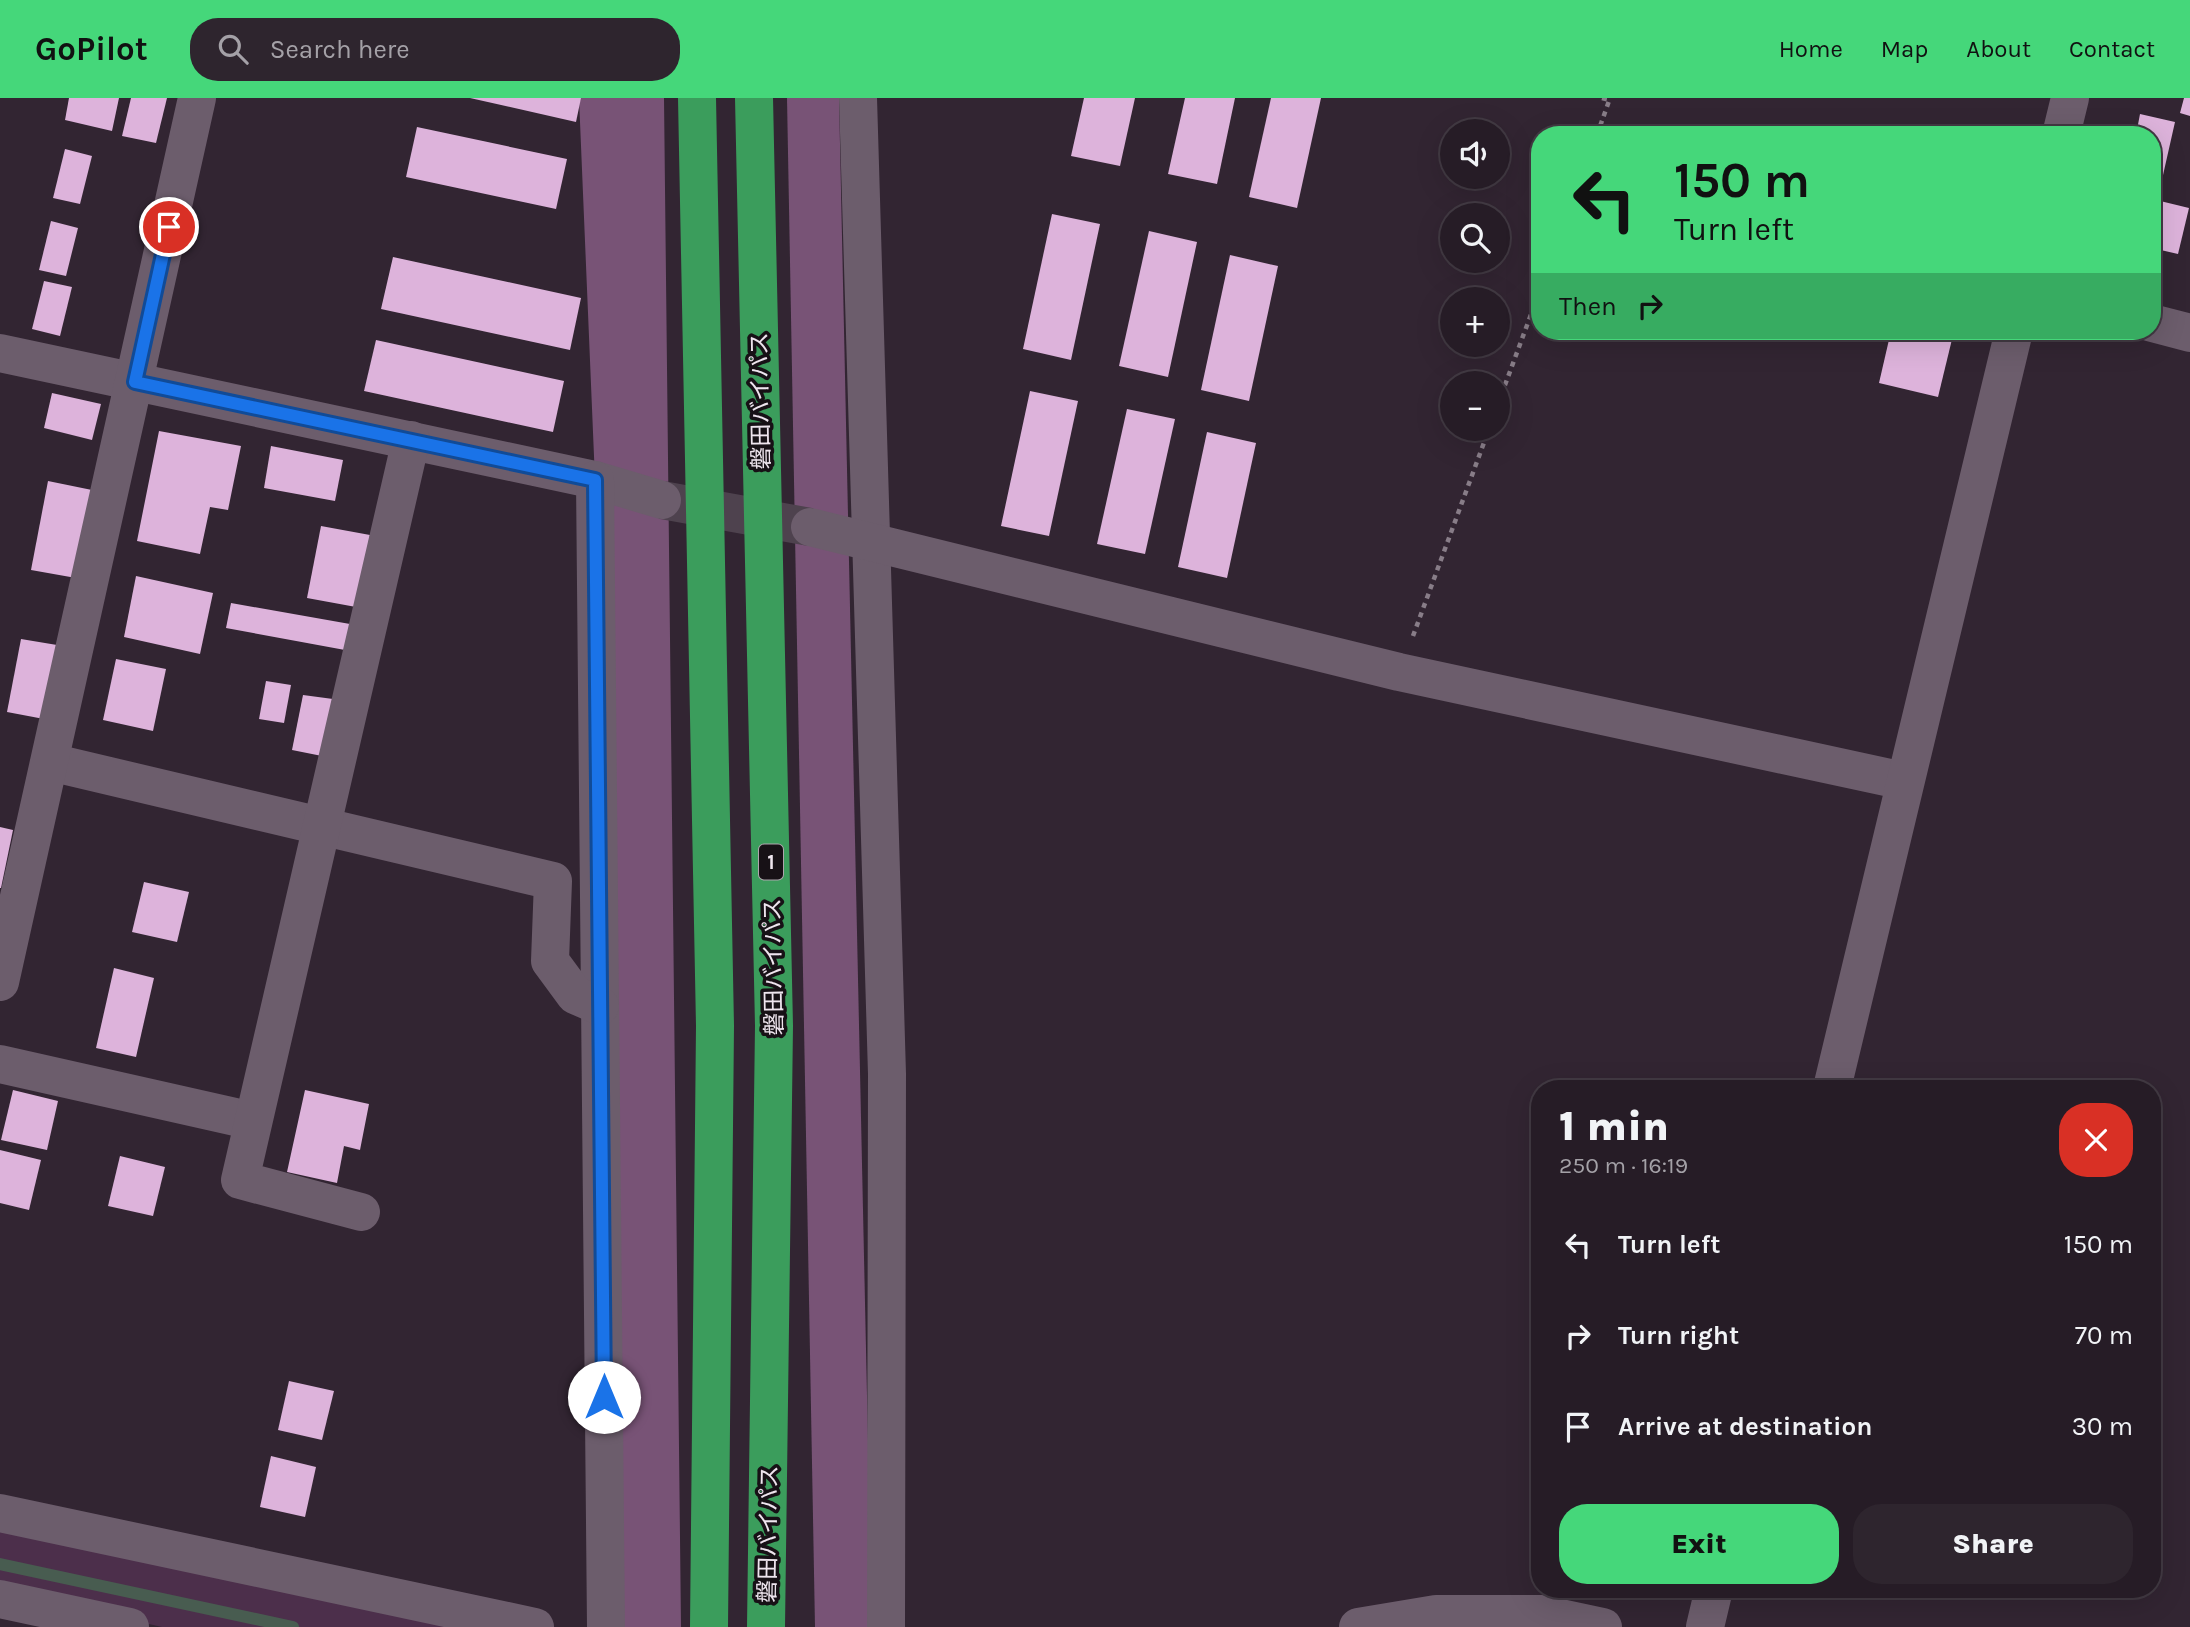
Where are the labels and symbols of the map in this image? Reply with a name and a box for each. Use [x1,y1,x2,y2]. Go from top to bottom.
pin [139,197,199,257]
street label: 磐田バイパス [746,332,775,470]
road number: 1 [759,844,783,880]
street label: 磐田バイパス [759,898,788,1036]
position arrow [567,1360,641,1434]
street label: 磐田バイパス [754,1465,783,1603]

